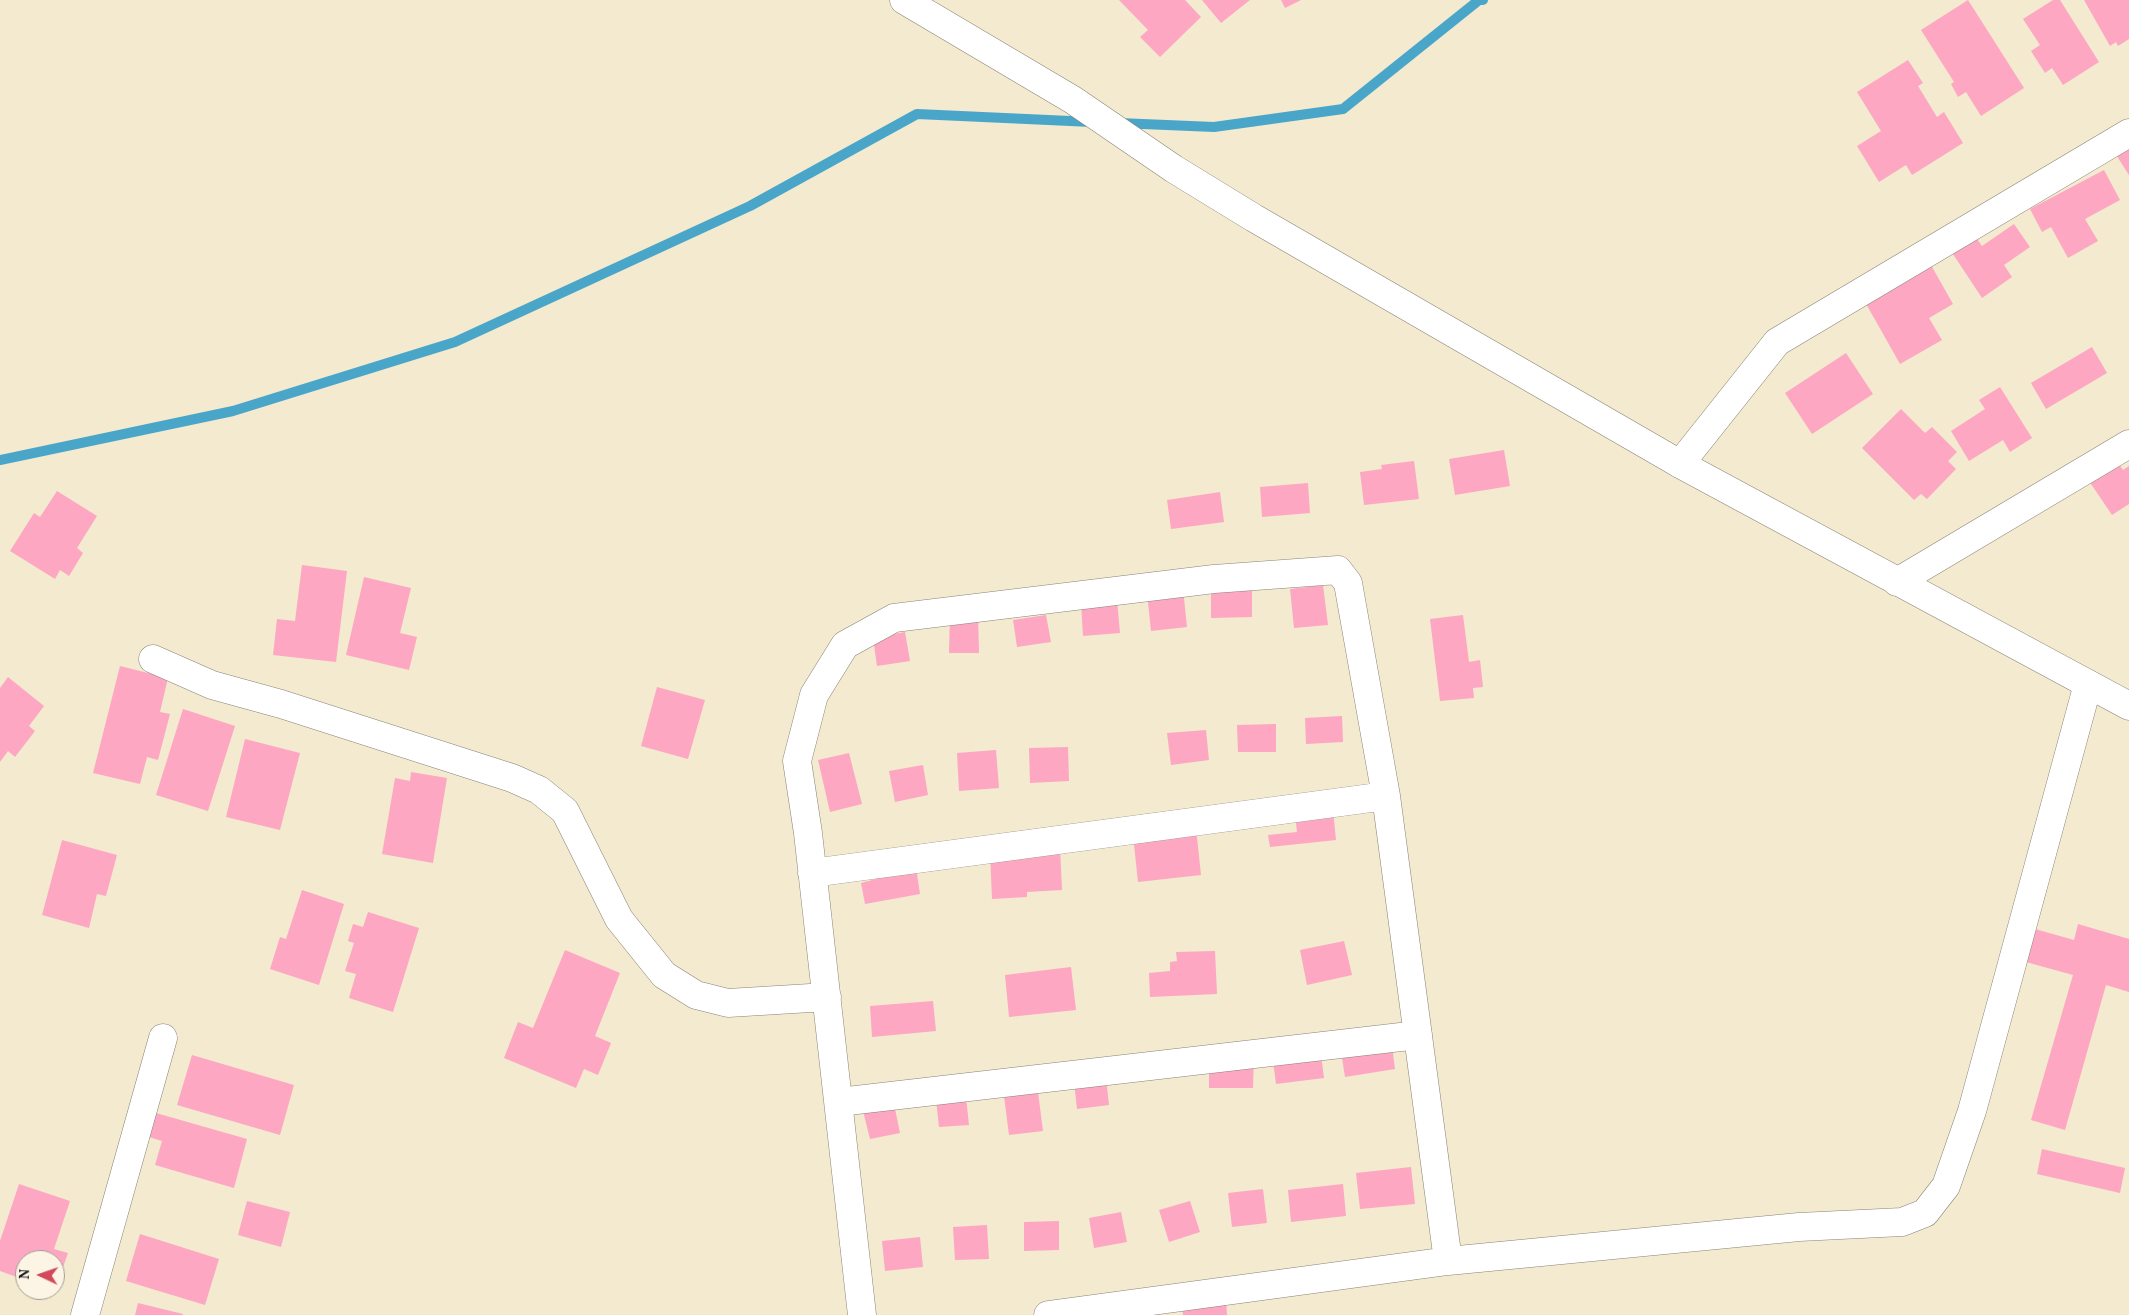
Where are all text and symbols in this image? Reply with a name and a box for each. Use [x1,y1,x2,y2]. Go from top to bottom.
north arrow [15,1250,65,1300]
text: N [16,1269,35,1280]

